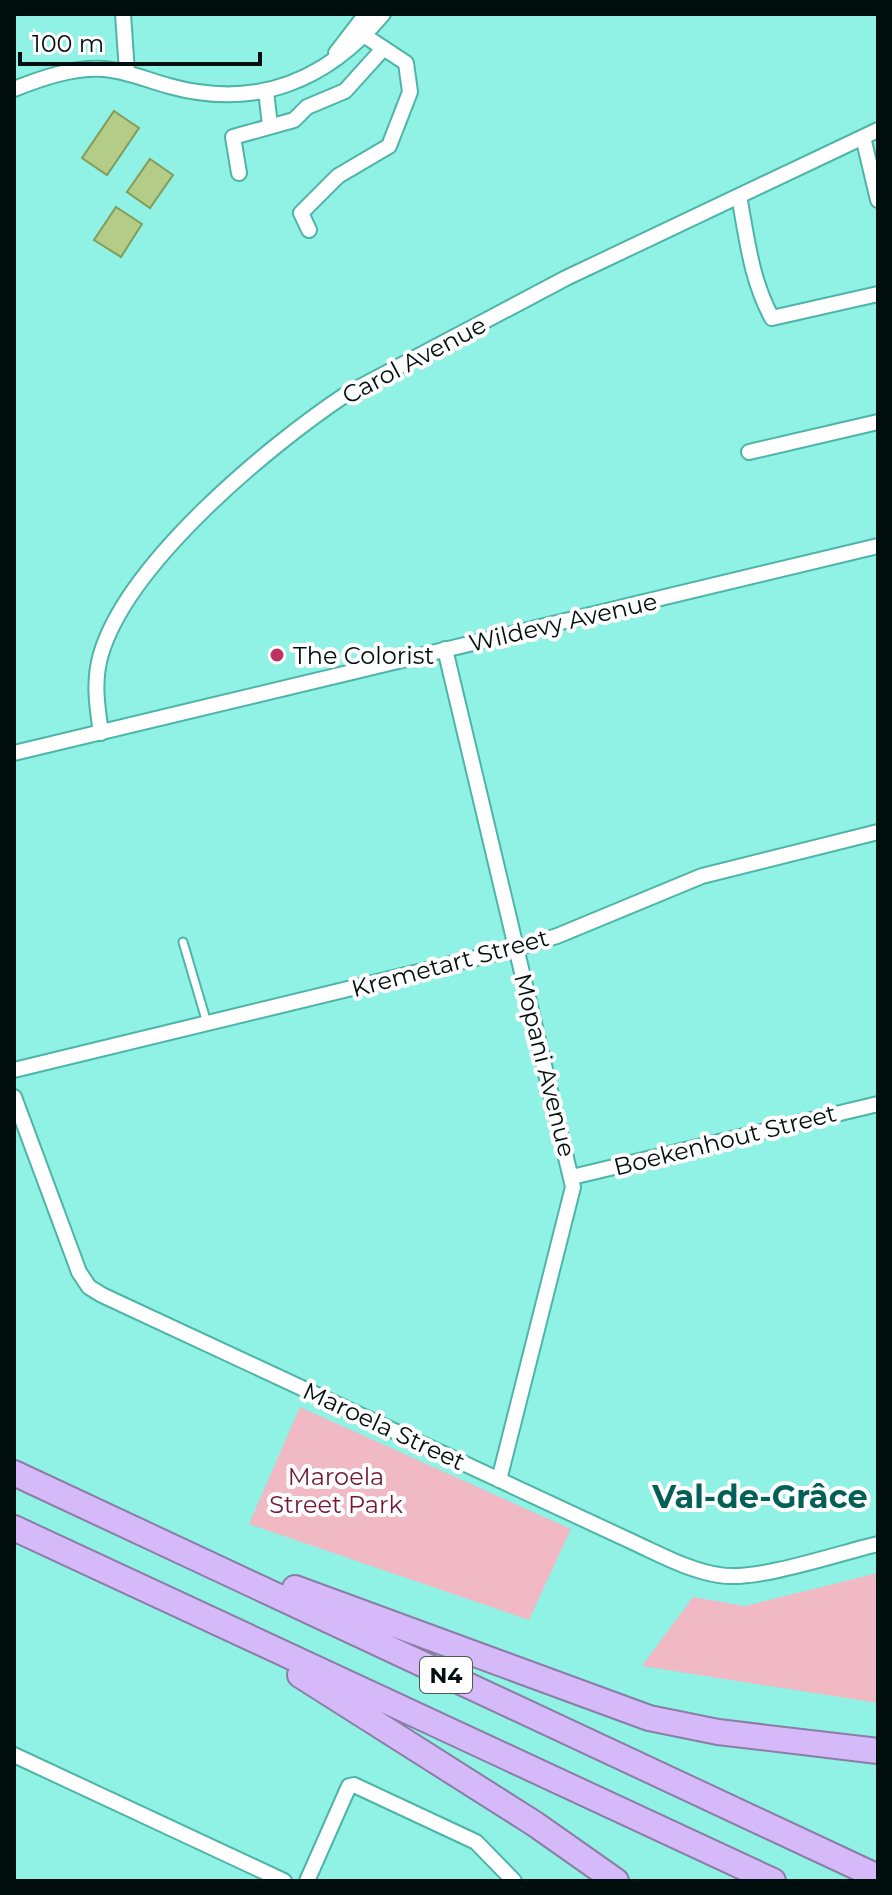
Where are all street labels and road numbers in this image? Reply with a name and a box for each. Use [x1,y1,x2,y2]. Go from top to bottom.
street label: Carol Avenue [337,310,491,410]
street label: Wildevy Avenue [466,586,660,658]
street label: Kremetart Street [348,923,552,1003]
street label: Mopani Avenue [508,970,582,1160]
street label: Boekenhout Street [611,1098,839,1182]
street label: Maroela Street [298,1376,470,1476]
road number: N4 [420,1657,472,1693]

